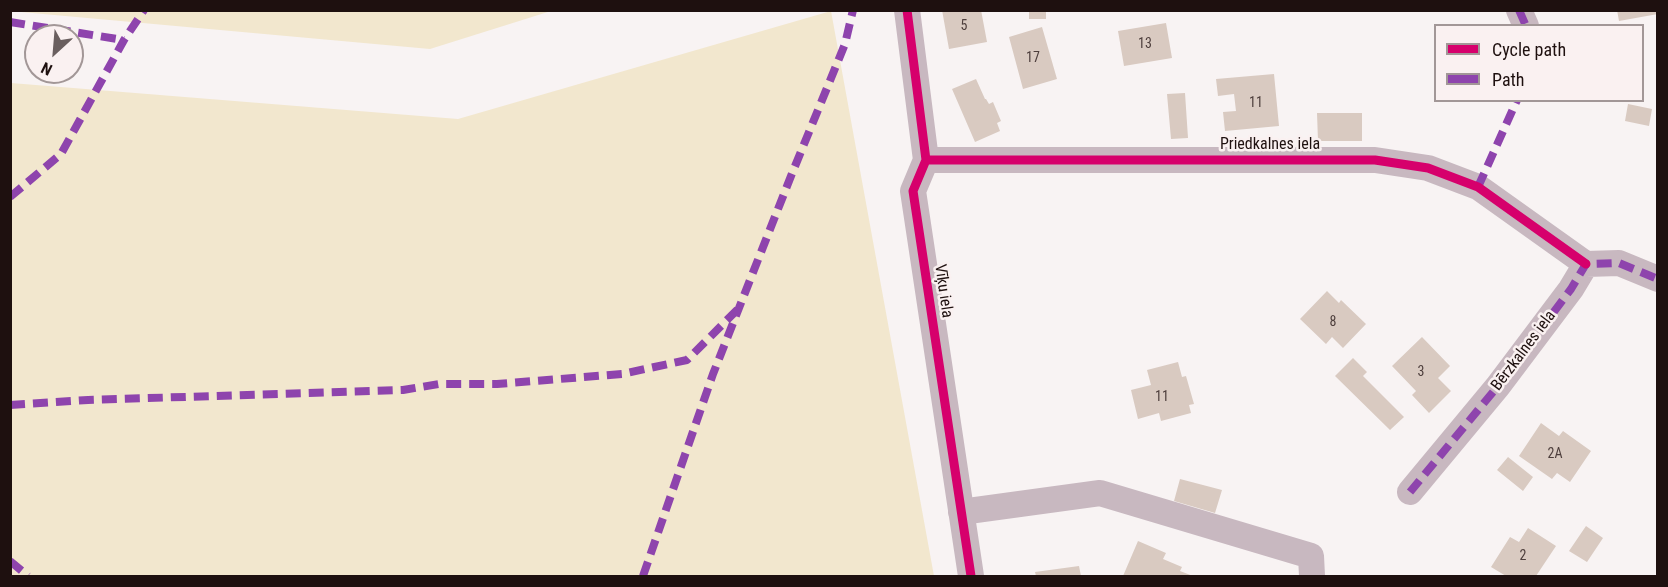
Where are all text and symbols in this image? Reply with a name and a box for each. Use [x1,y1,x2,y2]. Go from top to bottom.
house number: 5 [961,18,967,34]
north arrow [24,24,84,84]
legend [1434,24,1644,102]
house number: 13 [1138,36,1152,52]
text: Cycle path [1492,39,1566,60]
house number: 17 [1026,50,1040,66]
text: N [38,58,55,80]
text: Path [1492,69,1525,90]
house number: 11 [1249,95,1263,111]
street label: Priedkalnes iela [1220,135,1320,155]
street label: Vīķu iela [930,263,956,319]
street label: Bērzkalnes iela [1488,307,1560,395]
house number: 8 [1330,314,1336,330]
house number: 3 [1418,364,1424,380]
house number: 11 [1155,389,1169,405]
house number: 2A [1548,446,1562,462]
house number: 2 [1520,548,1526,564]

